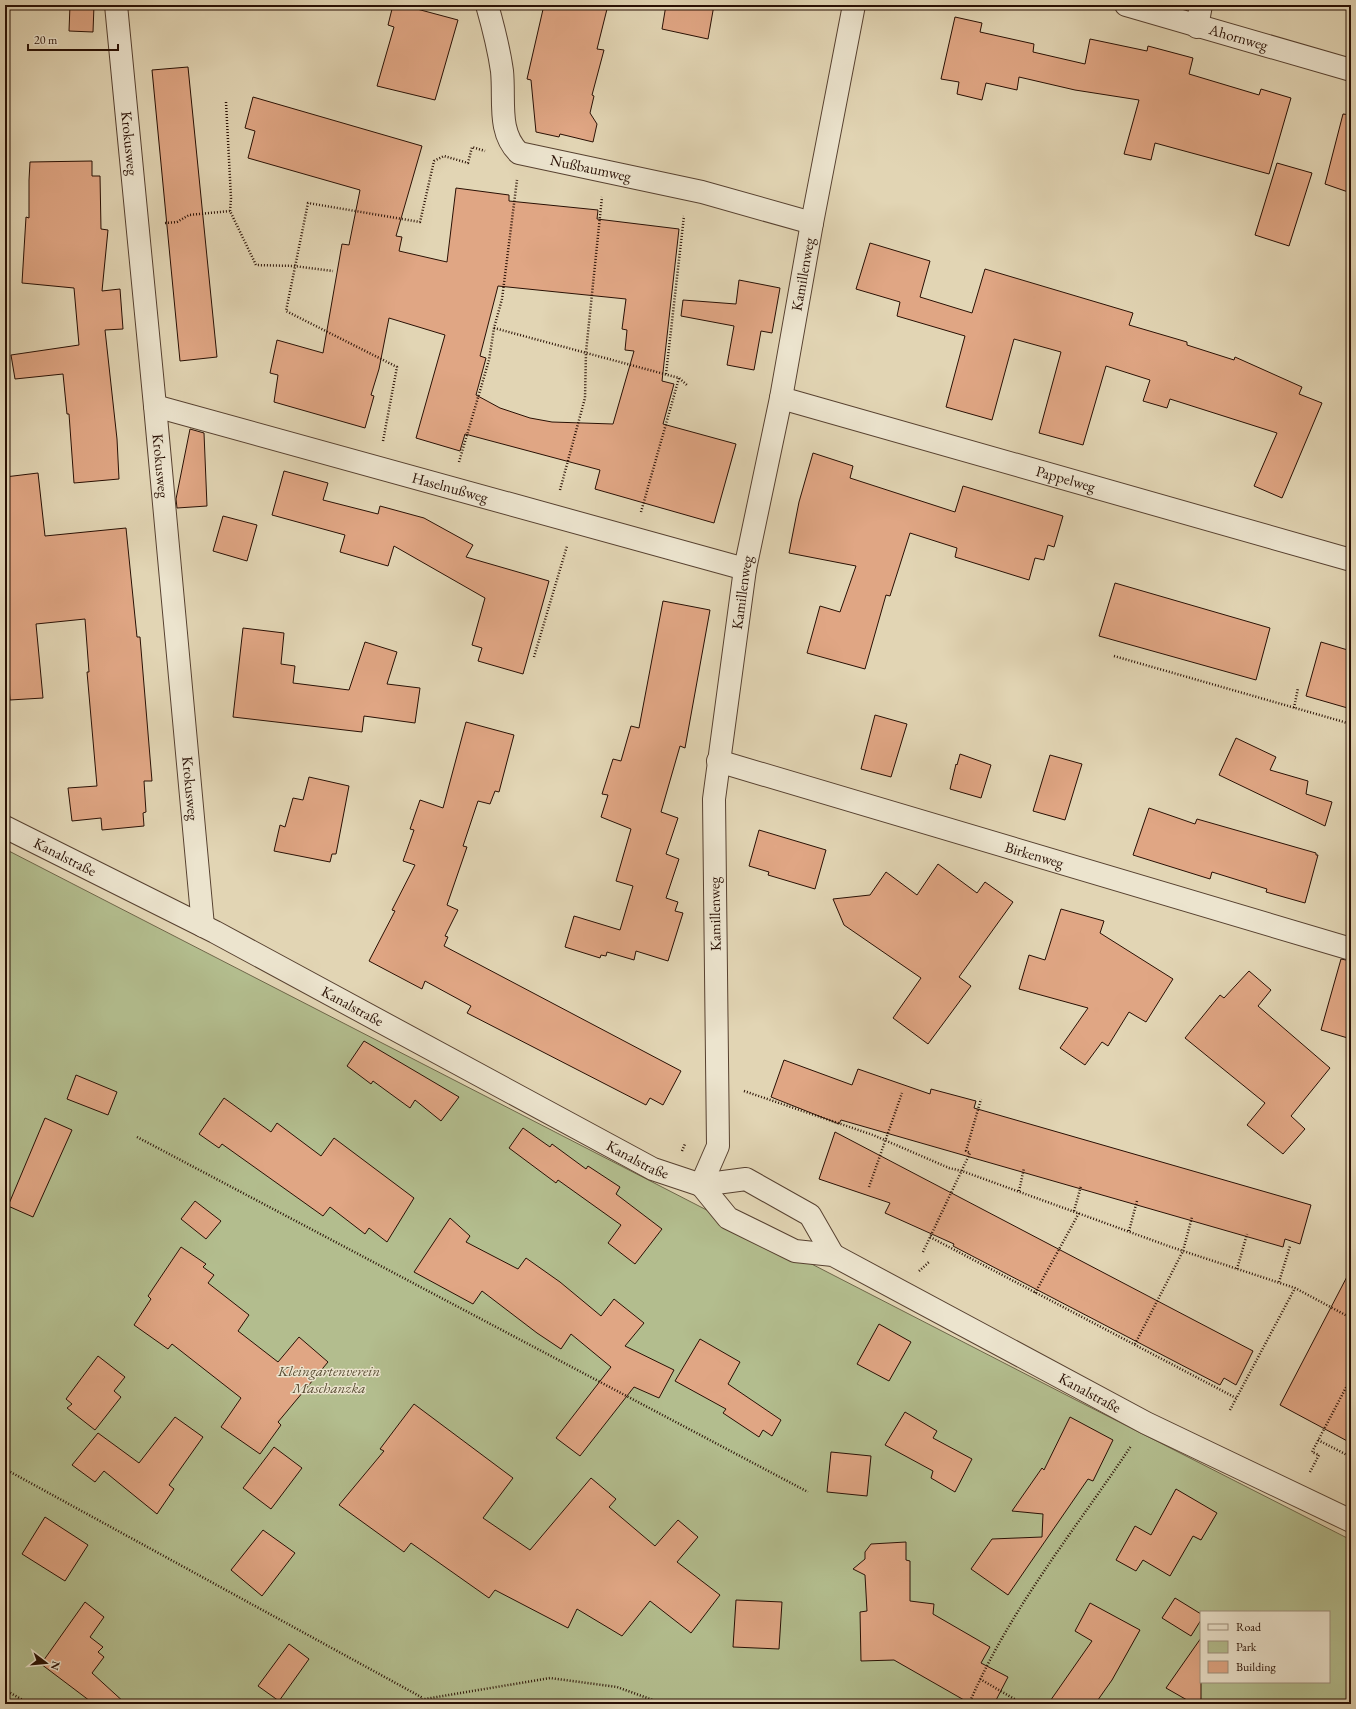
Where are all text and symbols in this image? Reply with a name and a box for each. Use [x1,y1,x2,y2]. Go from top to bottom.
street label: Ahornweg [1206,19,1271,55]
scale bar [28,26,118,52]
text: 20 m [34,32,58,48]
street label: Krokusweg [117,110,143,177]
street label: Nußbaumweg [548,150,633,186]
street label: Kamillenweg [787,235,818,313]
street label: Krokusweg [149,433,173,499]
street label: Pappelweg [1034,461,1098,496]
street label: Haselnußweg [410,467,491,507]
street label: Kamillenweg [727,553,757,631]
street label: Krokusweg [178,755,203,822]
street label: Kanalstraße [31,833,100,880]
street label: Birkenweg [1003,837,1067,872]
street label: Kamillenweg [704,876,725,951]
street label: Kanalstraße [318,981,387,1030]
street label: Kanalstraße [603,1136,672,1183]
park label: Kleingartenverein Maschanzka [277,1361,380,1397]
street label: Kanalstraße [1056,1368,1125,1417]
legend [1200,1611,1330,1683]
text: Road [1236,1619,1262,1635]
text: Park [1236,1639,1257,1655]
north arrow [26,1643,66,1683]
text: Building [1236,1659,1277,1675]
text: N [48,1660,64,1672]

